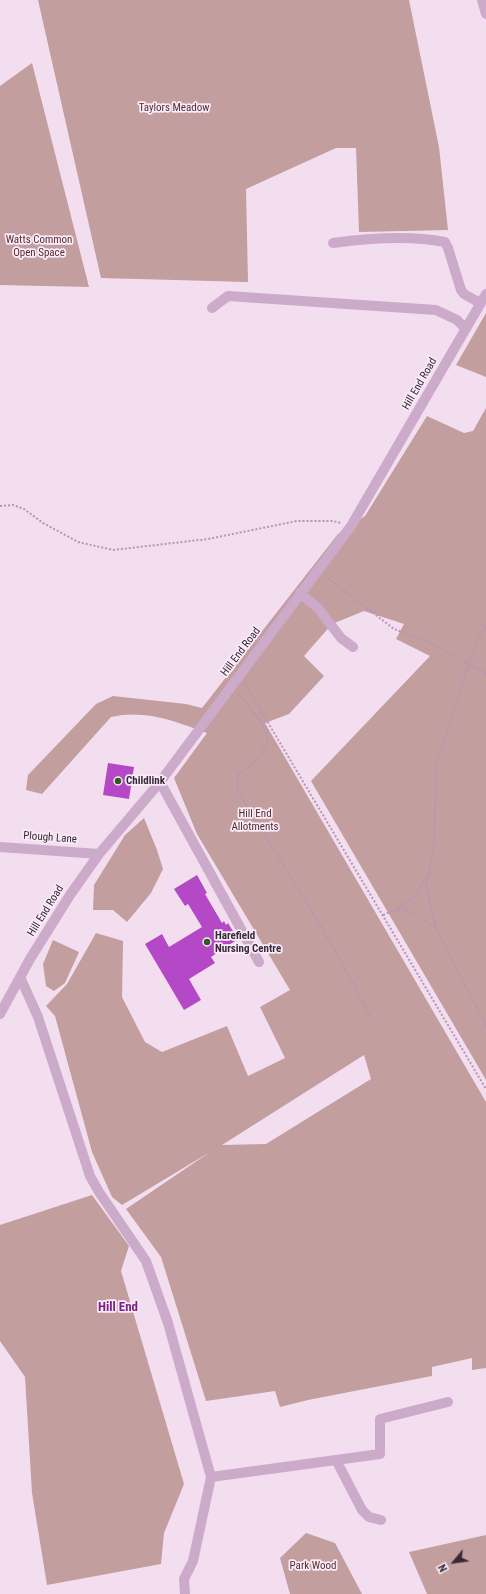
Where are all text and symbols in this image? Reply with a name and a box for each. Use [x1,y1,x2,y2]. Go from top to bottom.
park label: Taylors Meadow [139,101,209,115]
park label: Watts Common Open Space [6,233,72,259]
street label: Hill End Road [400,356,440,412]
street label: Hill End Road [218,625,264,679]
place label: Childlink [126,774,165,788]
marker: Childlink [113,776,123,786]
park label: Hill End Allotments [231,807,279,833]
street label: Plough Lane [23,830,77,846]
street label: Hill End Road [25,883,67,939]
place label: Harefield Nursing Centre [215,929,281,955]
marker: Harefield Nursing Centre [202,937,212,947]
district label: Hill End [98,1300,138,1316]
north arrow [434,1542,474,1582]
park label: Park Wood [290,1559,336,1573]
text: N [436,1562,450,1574]

